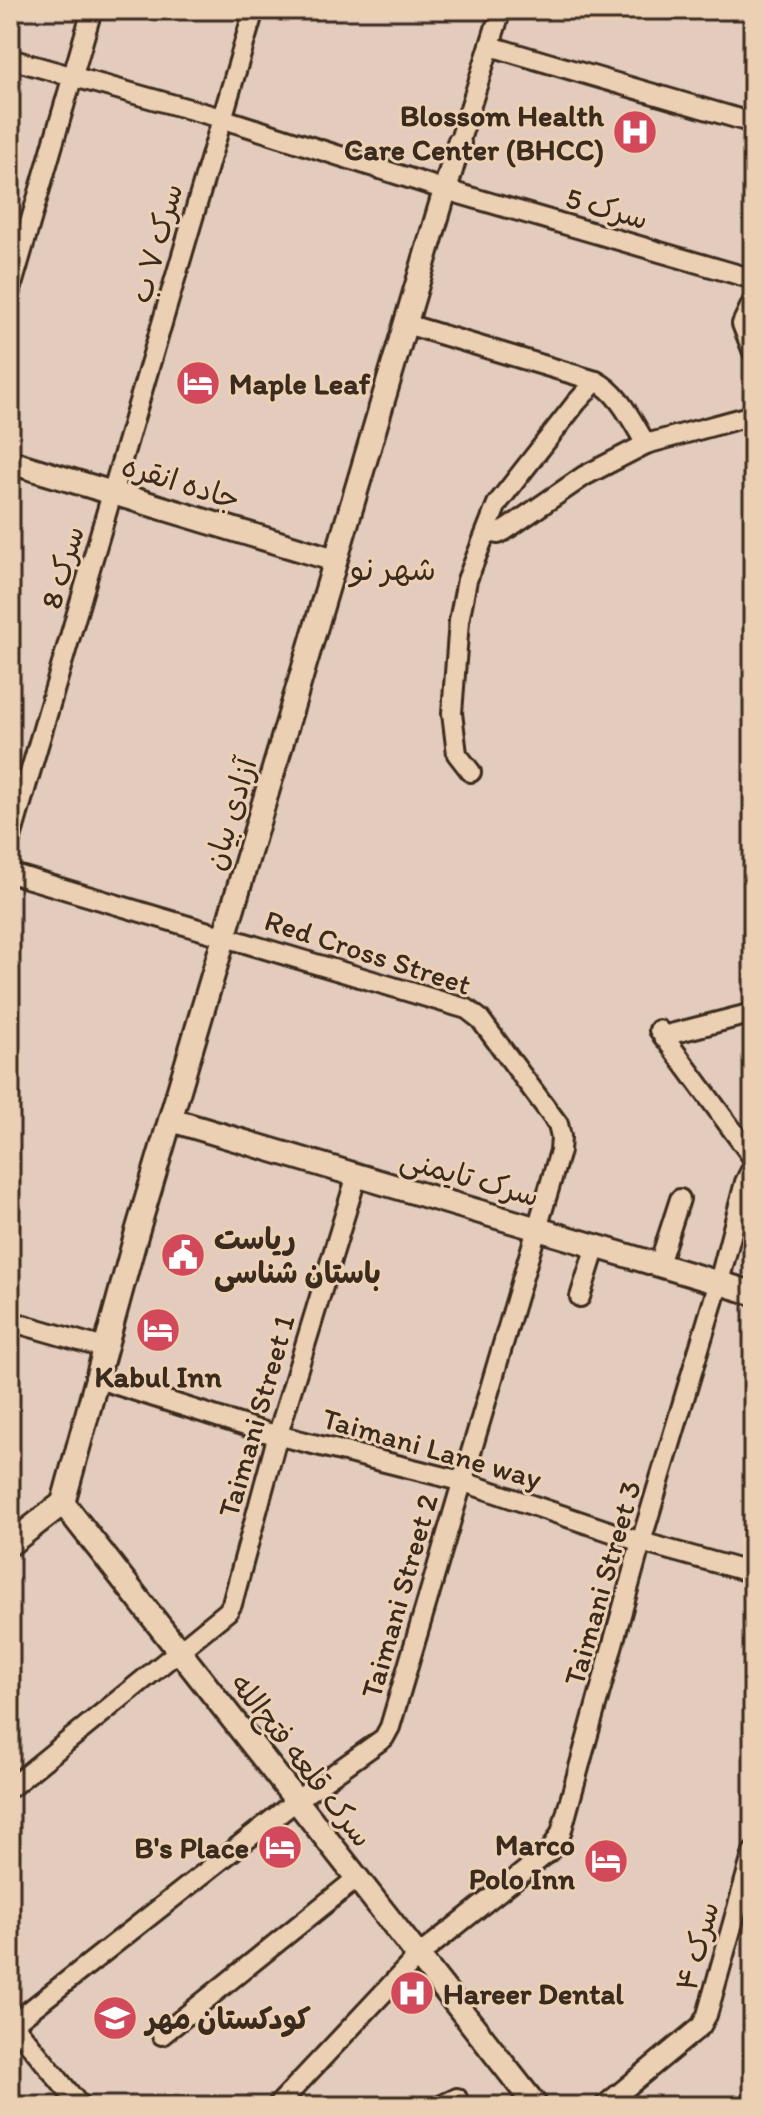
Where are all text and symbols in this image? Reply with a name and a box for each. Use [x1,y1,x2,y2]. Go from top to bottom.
place label: Blossom Health Care Center (BHCC) [344,97,605,168]
hospital icon: Blossom Health Care Center (BHCC) [611,108,659,156]
street label: سرک ۷ ب [121,179,191,307]
street label: سرک 5 [561,179,653,237]
hotel icon: Maple Leaf [174,359,222,407]
place label: Maple Leaf [229,365,371,402]
street label: جاده انقره [117,446,245,518]
street label: سرک 8 [32,521,92,613]
district label: شهر نو [347,550,436,588]
street label: آزادی بیان [195,752,265,875]
street label: Red Cross Street [260,901,476,1003]
street label: سرک تایمنی [396,1140,544,1215]
place label: ریاست باستان شناسی [214,1220,381,1292]
public building icon: ریاست باستان شناسی [159,1231,207,1279]
hotel icon: Kabul Inn [134,1306,182,1354]
street label: Taimani Street 1 [209,1310,303,1522]
place label: Kabul Inn [94,1358,222,1395]
street label: Taimani Lane way [318,1399,546,1497]
street label: Taimani Street 3 [555,1476,649,1690]
street label: Taimani Street 2 [352,1489,446,1702]
street label: سرک قلعه فتح‌الله [221,1666,381,1855]
hotel icon: B's Place [256,1823,304,1871]
place label: Marco Polo Inn [469,1826,575,1897]
place label: B's Place [134,1829,249,1866]
hotel icon: Marco Polo Inn [582,1837,630,1885]
street label: سرک ۴ [667,1897,727,1995]
hospital icon: Hareer Dental [388,1969,436,2017]
place label: Hareer Dental [443,1975,624,2012]
school or university icon: کودکستان مهر [91,1994,139,2042]
place label: کودکستان مهر [143,2000,311,2038]

